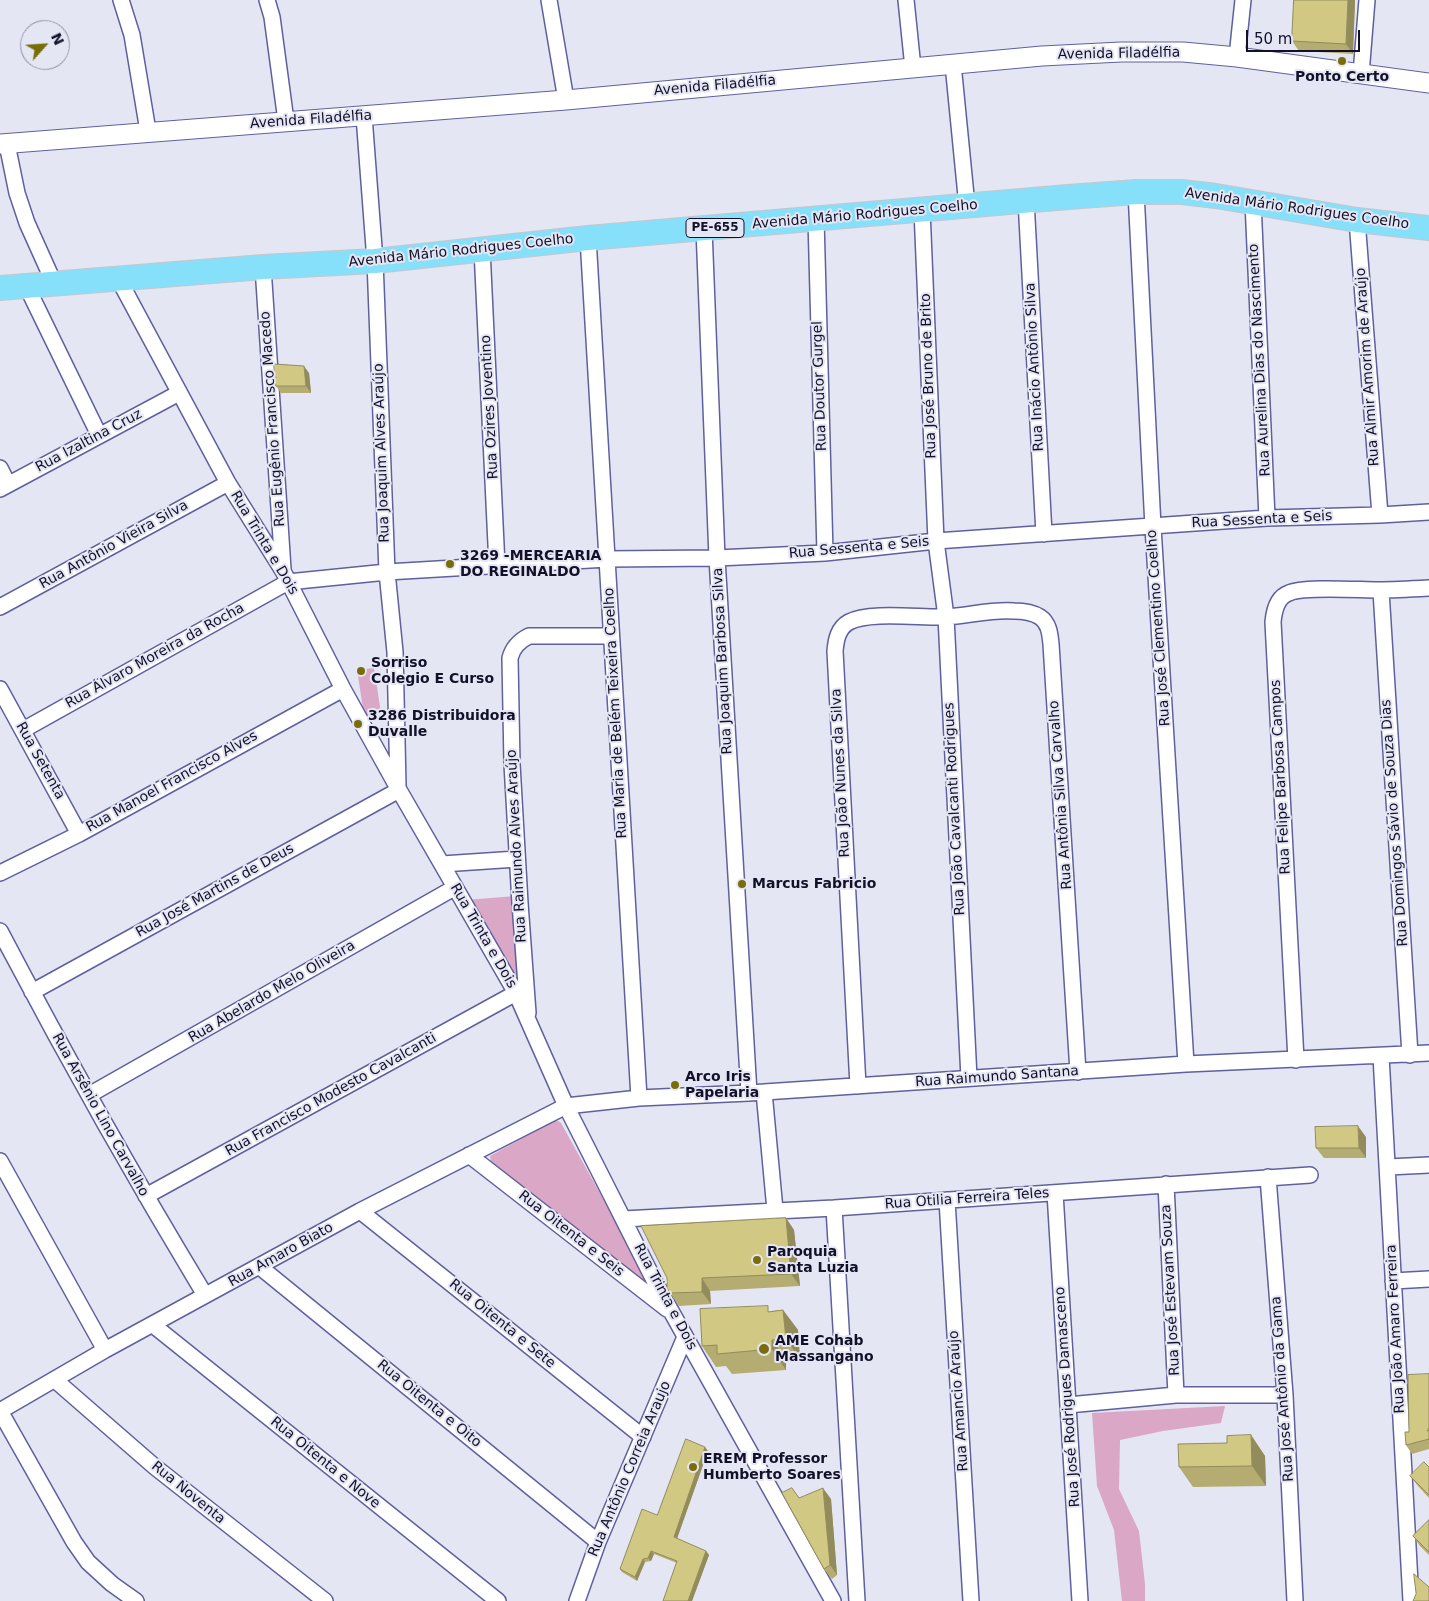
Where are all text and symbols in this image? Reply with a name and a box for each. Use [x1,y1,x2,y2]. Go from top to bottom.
north arrow [20,20,70,70]
scale bar [1249,20,1363,52]
text: N [48,30,67,48]
text: 50 m [1254,30,1292,48]
street label: Avenida Filadélfia [1058,45,1180,63]
marker: Ponto Certo [1336,55,1348,67]
place label: Ponto Certo [1295,69,1389,85]
street label: Avenida Filadélfia [653,72,777,100]
street label: Avenida Filadélfia [249,107,373,133]
street label: Avenida Mário Rodrigues Coelho [1184,185,1410,233]
street label: Avenida Mário Rodrigues Coelho [752,197,978,233]
road number: PE-655 [686,218,744,238]
street label: Avenida Mário Rodrigues Coelho [348,231,574,271]
street label: Rua Aurelina Dias do Nascimento [1246,243,1274,477]
street label: Rua Almir Amorim de Araújo [1353,267,1383,467]
street label: Rua Inácio Antônio Silva [1022,282,1048,452]
street label: Rua José Bruno de Brito [918,293,940,459]
street label: Rua Eugênio Francisco Macedo [257,311,289,527]
street label: Rua Doutor Gurgel [809,321,831,451]
street label: Rua Ozires Joventino [478,334,502,480]
street label: Rua Joaquim Alves Araújo [370,363,394,543]
street label: Rua Izaltina Cruz [33,406,145,476]
street label: Rua Trinta e Dois [226,488,302,598]
street label: Rua Antônio Vieira Silva [37,497,191,593]
street label: Rua Sessenta e Seis [1191,508,1333,532]
street label: Rua José Clementino Coelho [1144,529,1174,727]
street label: Rua Sessenta e Seis [788,533,930,563]
place label: 3269 -MERCEARIA DO REGINALDO [460,548,601,580]
marker: 3269 -MERCEARIA DO REGINALDO [444,558,456,570]
street label: Rua Joaquim Barbosa Silva [710,567,736,755]
street label: Rua Maria de Belém Teixeira Coelho [601,587,631,839]
street label: Rua Álvaro Moreira da Rocha [63,600,247,712]
place label: Sorriso Colegio E Curso [371,655,494,688]
marker: Sorriso Colegio E Curso [355,665,367,677]
street label: Rua Felipe Barbosa Campos [1268,679,1294,875]
street label: Rua João Nunes da Silva [828,688,854,858]
street label: Rua Domingos Sávio de Souza Dias [1378,699,1412,947]
street label: Rua Antônia Silva Carvalho [1046,700,1076,890]
street label: Rua João Cavalcanti Rodrigues [941,702,969,916]
place label: 3286 Distribuidora Duvalle [368,708,516,740]
marker: 3286 Distribuidora Duvalle [352,718,364,730]
street label: Rua Setenta [12,720,68,802]
street label: Rua Manoel Francisco Alves [83,728,261,836]
street label: Rua Raimundo Alves Araújo [504,749,530,943]
street label: Rua José Martins de Deus [133,841,297,941]
place label: Marcus Fabricio [752,876,876,892]
marker: Marcus Fabricio [736,878,748,890]
street label: Rua Trinta e Dois [446,881,520,991]
street label: Rua Abelardo Melo Oliveira [186,937,358,1047]
street label: Rua Francisco Modesto Cavalcanti [223,1030,439,1160]
street label: Rua Arsênio Lino Carvalho [48,1031,152,1199]
street label: Rua Raimundo Santana [915,1063,1079,1091]
place label: Arco Iris Papelaria [685,1069,759,1102]
marker: Arco Iris Papelaria [669,1079,681,1091]
street label: Rua Otilia Ferreira Teles [884,1185,1050,1213]
street label: Rua Oitenta e Seis [515,1188,627,1280]
street label: Rua José Estevam Souza [1158,1204,1184,1376]
street label: Rua Amaro Biato [226,1219,336,1291]
street label: Rua Trinta e Dois [630,1241,700,1353]
place label: Paroquia Santa Luzia [767,1244,859,1276]
street label: Rua João Amaro Ferreira [1383,1244,1409,1414]
marker: Paroquia Santa Luzia [751,1254,763,1266]
street label: Rua Oitenta e Sete [445,1276,559,1372]
street label: Rua José Rodrigues Damasceno [1052,1286,1084,1508]
street label: Rua José Antônio da Gama [1268,1296,1298,1482]
street label: Rua Amancio Araújo [946,1330,972,1472]
place label: AME Cohab Massangano [775,1333,874,1365]
marker: AME Cohab Massangano [757,1342,771,1356]
street label: Rua Oitenta e Oito [373,1357,485,1451]
street label: Rua Antônio Correia Araujo [585,1379,675,1559]
street label: Rua Oitenta e Nove [267,1414,383,1512]
place label: EREM Professor Humberto Soares [703,1451,841,1484]
street label: Rua Noventa [148,1458,228,1528]
marker: EREM Professor Humberto Soares [687,1461,699,1473]

